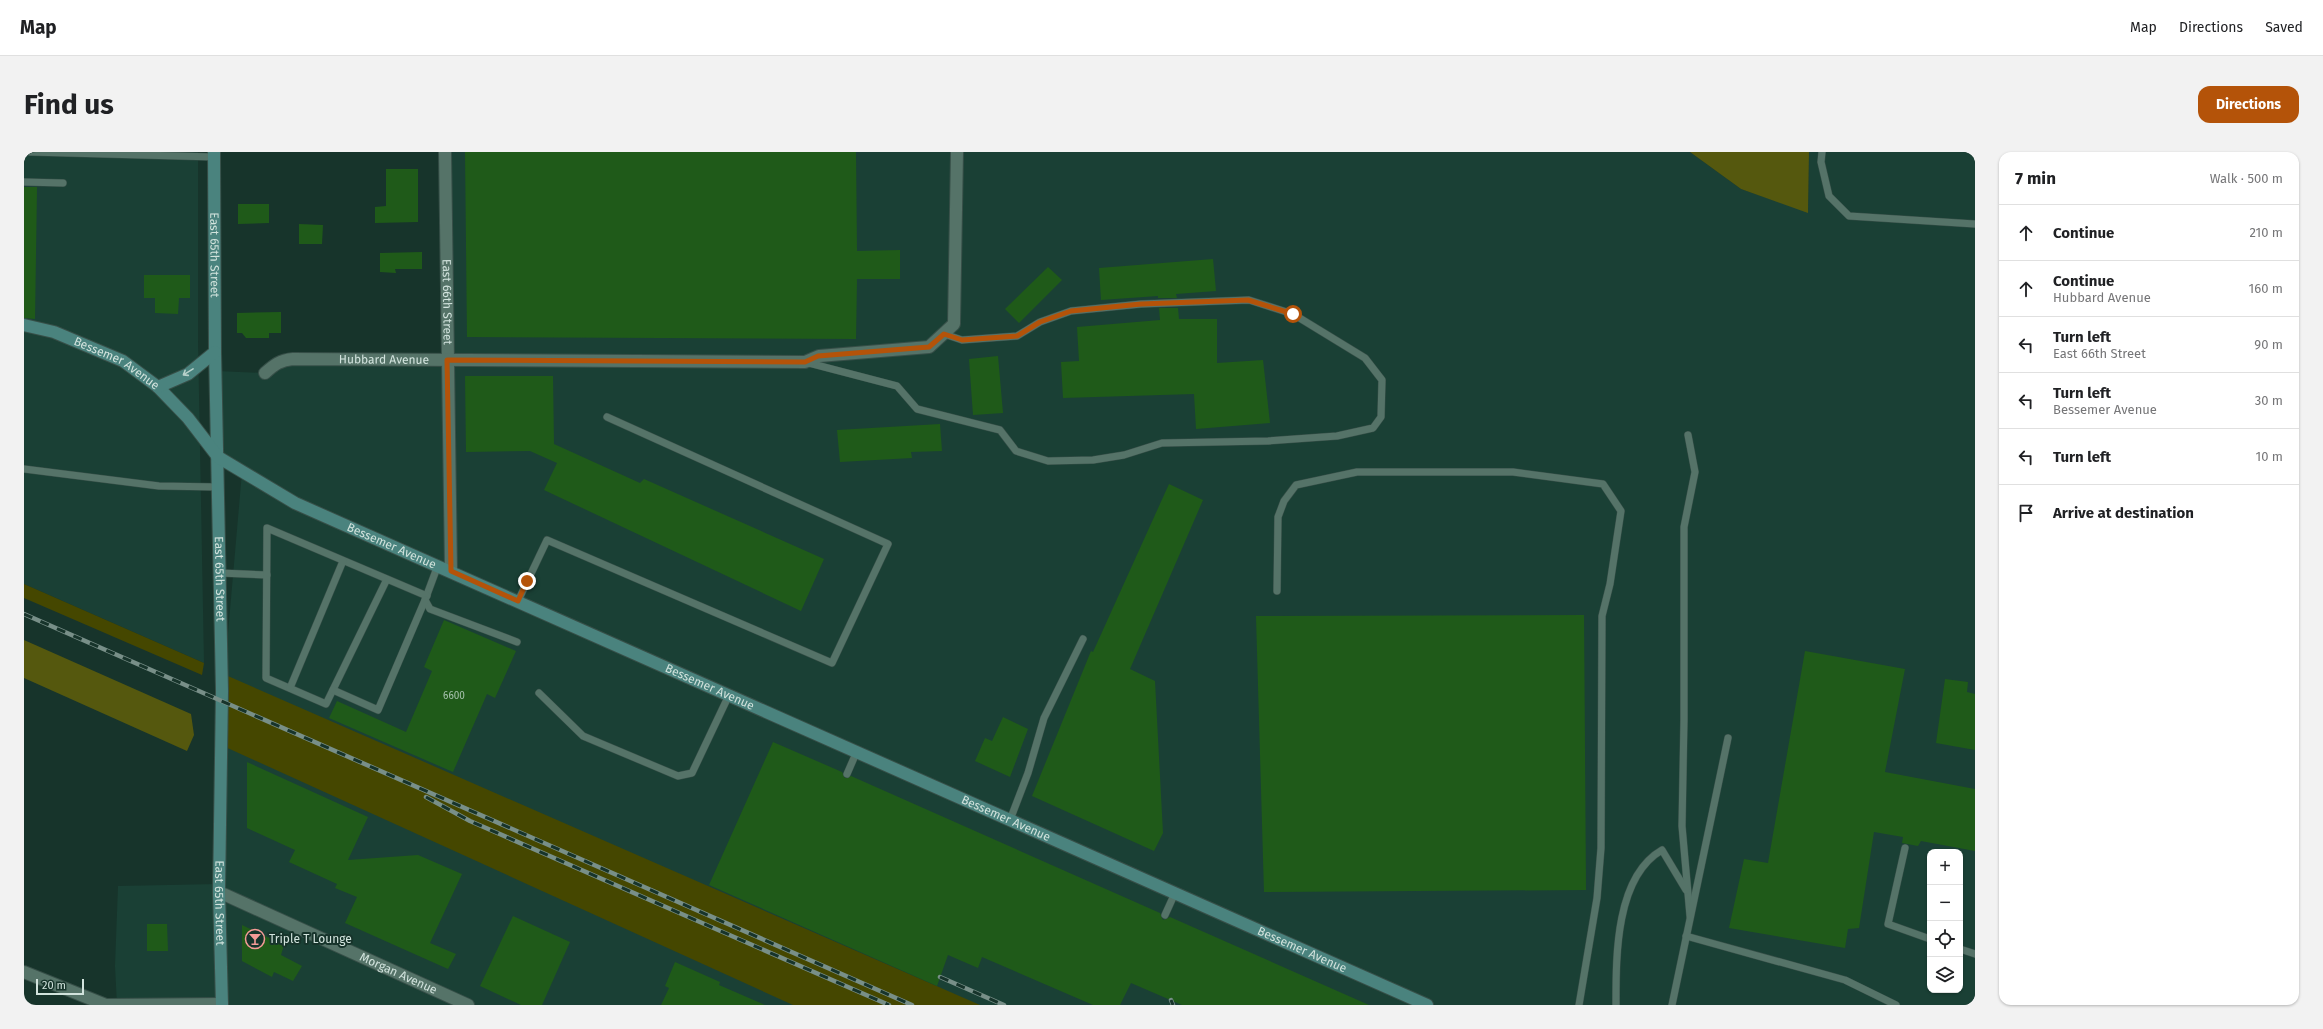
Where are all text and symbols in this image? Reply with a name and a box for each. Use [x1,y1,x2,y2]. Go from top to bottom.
text: Map [20,16,57,39]
text: Map [2130,19,2157,36]
text: Directions [2179,19,2243,36]
text: Saved [2265,19,2303,36]
button: Directions [2198,86,2299,123]
text: Find us [24,88,114,121]
text: 7 min [2015,168,2056,189]
text: Walk · 500 m [2210,171,2283,186]
street label: East 65th Street [207,212,222,298]
icon: ahead [2015,222,2037,244]
text: Continue [2053,224,2114,242]
text: 210 m [2249,225,2283,240]
street label: East 66th Street [440,259,455,346]
text: Continue [2053,272,2114,290]
icon: ahead [2015,278,2037,300]
text: 160 m [2249,281,2283,296]
text: Hubbard Avenue [2053,290,2151,305]
route start [1284,305,1302,323]
text: Turn left [2053,328,2111,346]
street label: Bessemer Avenue [72,334,162,392]
icon: left [2015,334,2037,356]
text: 90 m [2254,337,2283,352]
text: East 66th Street [2053,346,2146,361]
street label: Hubbard Avenue [339,352,429,367]
one-way arrow [183,368,194,377]
text: Turn left [2053,384,2111,402]
icon: left [2015,390,2037,412]
text: 30 m [2255,393,2283,408]
text: Bessemer Avenue [2053,402,2157,417]
icon: left [2015,446,2037,468]
text: Turn left [2053,448,2111,466]
text: 10 m [2256,449,2283,464]
icon: arrive [2015,502,2037,524]
text: Arrive at destination [2053,504,2194,522]
street label: Bessemer Avenue [345,520,438,572]
street label: East 65th Street [212,536,228,622]
route end [518,572,536,590]
street label: Bessemer Avenue [663,661,756,713]
house number: 6600 [443,690,465,702]
street label: Bessemer Avenue [959,792,1053,844]
map controls [1927,849,1963,993]
button: + [1927,849,1963,885]
street label: East 65th Street [212,860,227,946]
button: − [1927,885,1963,921]
button: locate [1927,921,1963,957]
street label: Bessemer Avenue [1255,924,1349,975]
bar icon: Triple T Lounge [244,928,266,950]
place label: Triple T Lounge [269,932,352,946]
street label: Morgan Avenue [357,950,439,997]
button: layers [1927,957,1963,993]
scale bar [36,977,84,996]
text: 20 m [42,979,66,992]

